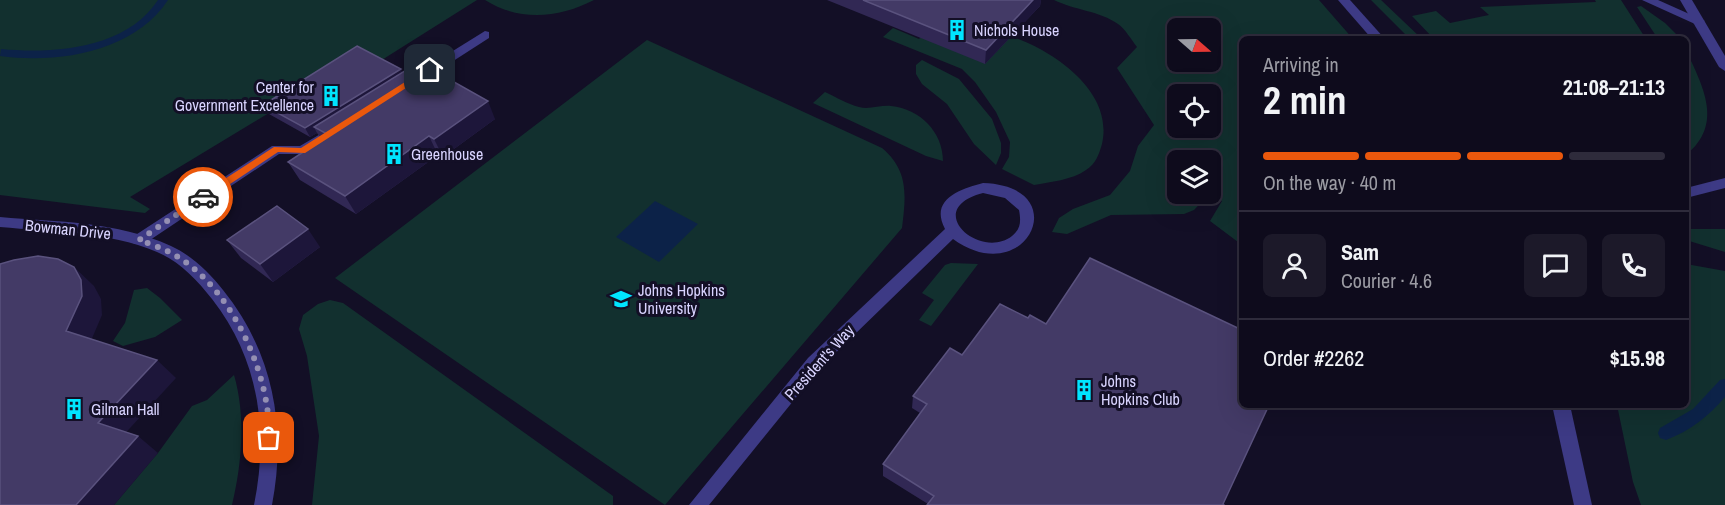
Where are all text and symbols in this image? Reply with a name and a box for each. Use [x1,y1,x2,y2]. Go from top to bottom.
building icon: Nichols House [945,18,969,42]
north arrow [1167,18,1221,72]
map controls [1167,18,1221,204]
place label: Nichols House [974,19,1059,41]
pin [404,44,455,95]
text: Arriving in [1263,51,1339,78]
icon: home [413,53,446,86]
text: 21:08–21:13 [1563,72,1665,102]
text: 2 min [1263,74,1347,126]
place label: Center for Government Excellence [175,76,315,116]
building icon: Center for Government Excellence [319,84,343,108]
button: locate [1167,84,1221,138]
building icon: Greenhouse [382,142,406,166]
place label: Greenhouse [411,143,483,165]
button: layers [1167,150,1221,204]
courier [173,167,233,227]
text: On the way · 40 m [1263,169,1396,196]
icon: car [187,181,220,214]
street label: Bowman Drive [24,214,112,244]
button: person [1263,234,1326,297]
button: chat [1524,234,1587,297]
button: phone [1602,234,1665,297]
text: Sam [1341,237,1379,267]
text: Courier · 4.6 [1341,267,1432,294]
place label: Johns Hopkins University [638,279,725,319]
school or university icon: Johns Hopkins University [609,287,633,311]
street label: President's Way [779,319,859,405]
text: Order #2262 [1263,343,1364,373]
text: $15.98 [1610,343,1665,373]
place label: Johns Hopkins Club [1101,370,1180,410]
building icon: Johns Hopkins Club [1072,378,1096,402]
building icon: Gilman Hall [62,397,86,421]
place label: Gilman Hall [91,398,160,420]
pin [243,412,294,463]
icon: bag [252,421,285,454]

